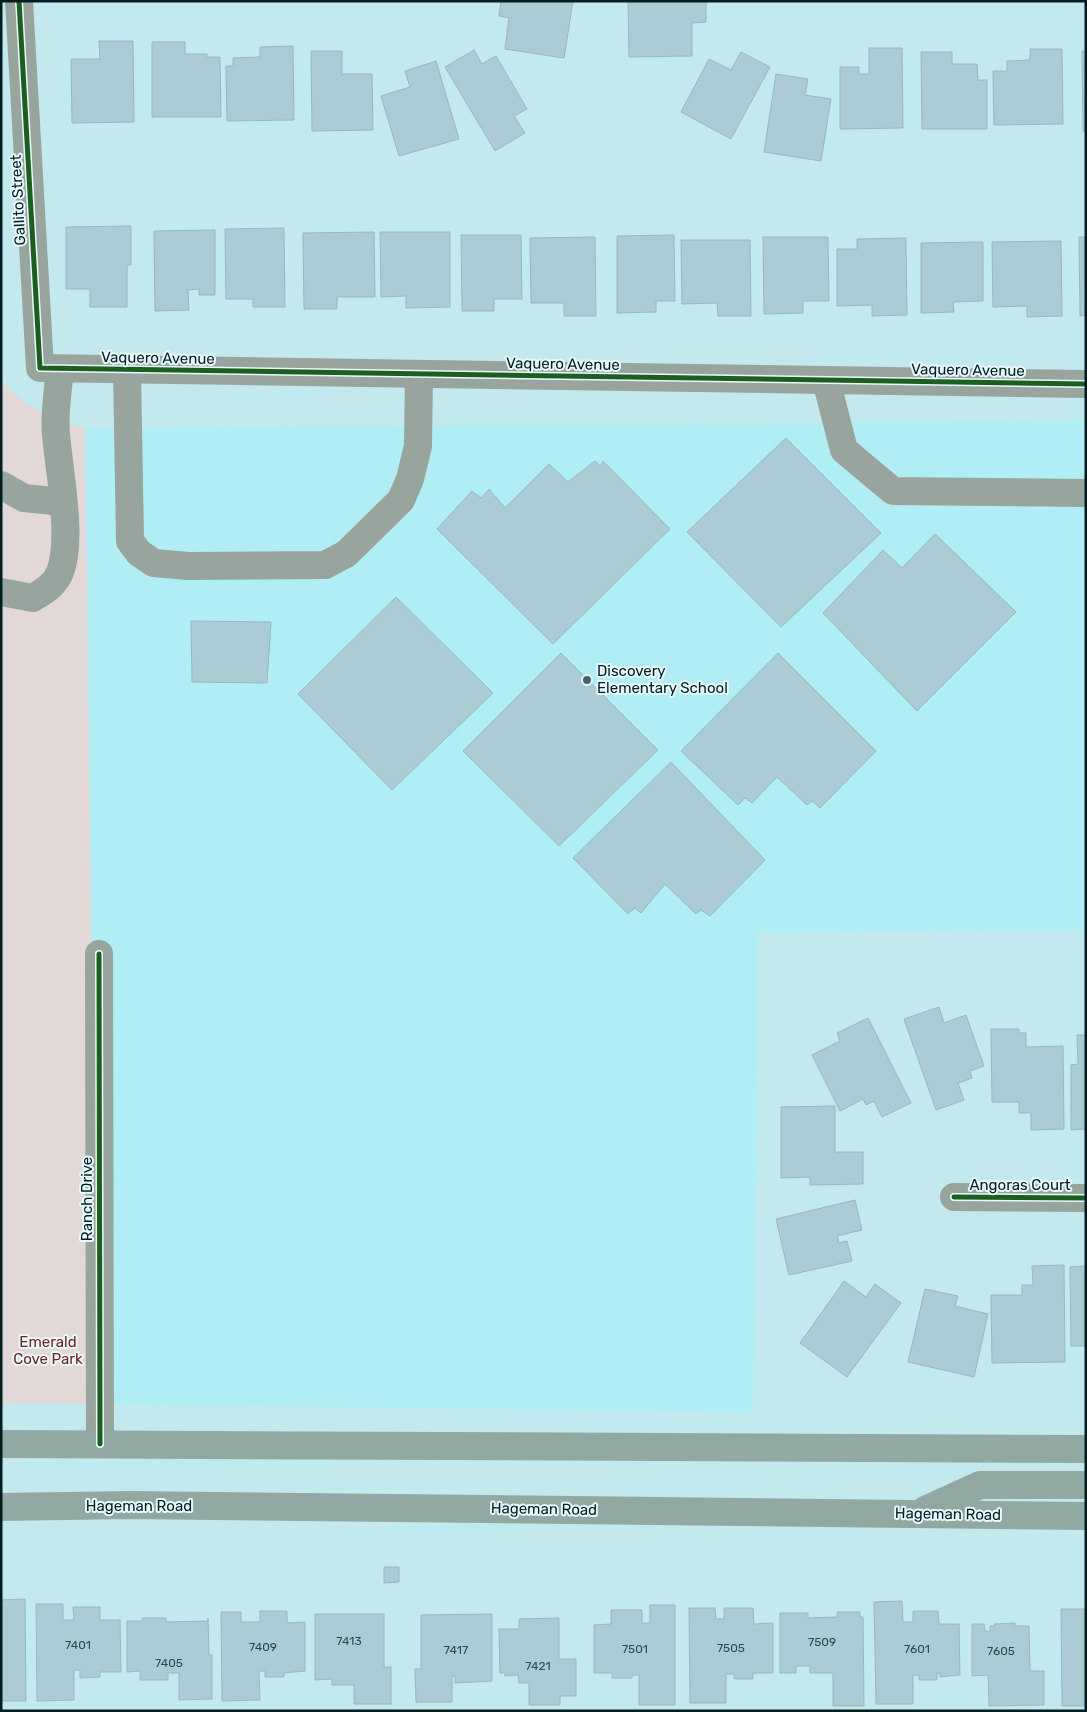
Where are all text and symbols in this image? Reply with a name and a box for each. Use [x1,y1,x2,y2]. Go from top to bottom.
street label: Gallito Street [7,154,29,246]
street label: Vaquero Avenue [101,348,215,368]
street label: Vaquero Avenue [506,354,620,374]
street label: Vaquero Avenue [911,360,1025,380]
place label: Discovery Elementary School [597,662,728,697]
marker: Discovery Elementary School [581,674,593,686]
street label: Ranch Drive [78,1157,96,1241]
street label: Angoras Court [969,1176,1071,1194]
park label: Emerald Cove Park [13,1333,83,1368]
street label: Hageman Road [86,1497,192,1515]
street label: Hageman Road [491,1499,597,1519]
street label: Hageman Road [895,1504,1001,1524]
house number: 7413 [336,1634,362,1648]
house number: 7509 [808,1635,836,1649]
house number: 7401 [65,1638,91,1652]
house number: 7409 [249,1640,277,1654]
house number: 7505 [717,1641,745,1655]
house number: 7501 [622,1642,648,1656]
house number: 7601 [904,1642,930,1656]
house number: 7417 [444,1643,468,1657]
house number: 7605 [987,1644,1015,1658]
house number: 7405 [155,1656,183,1670]
house number: 7421 [525,1659,551,1673]

